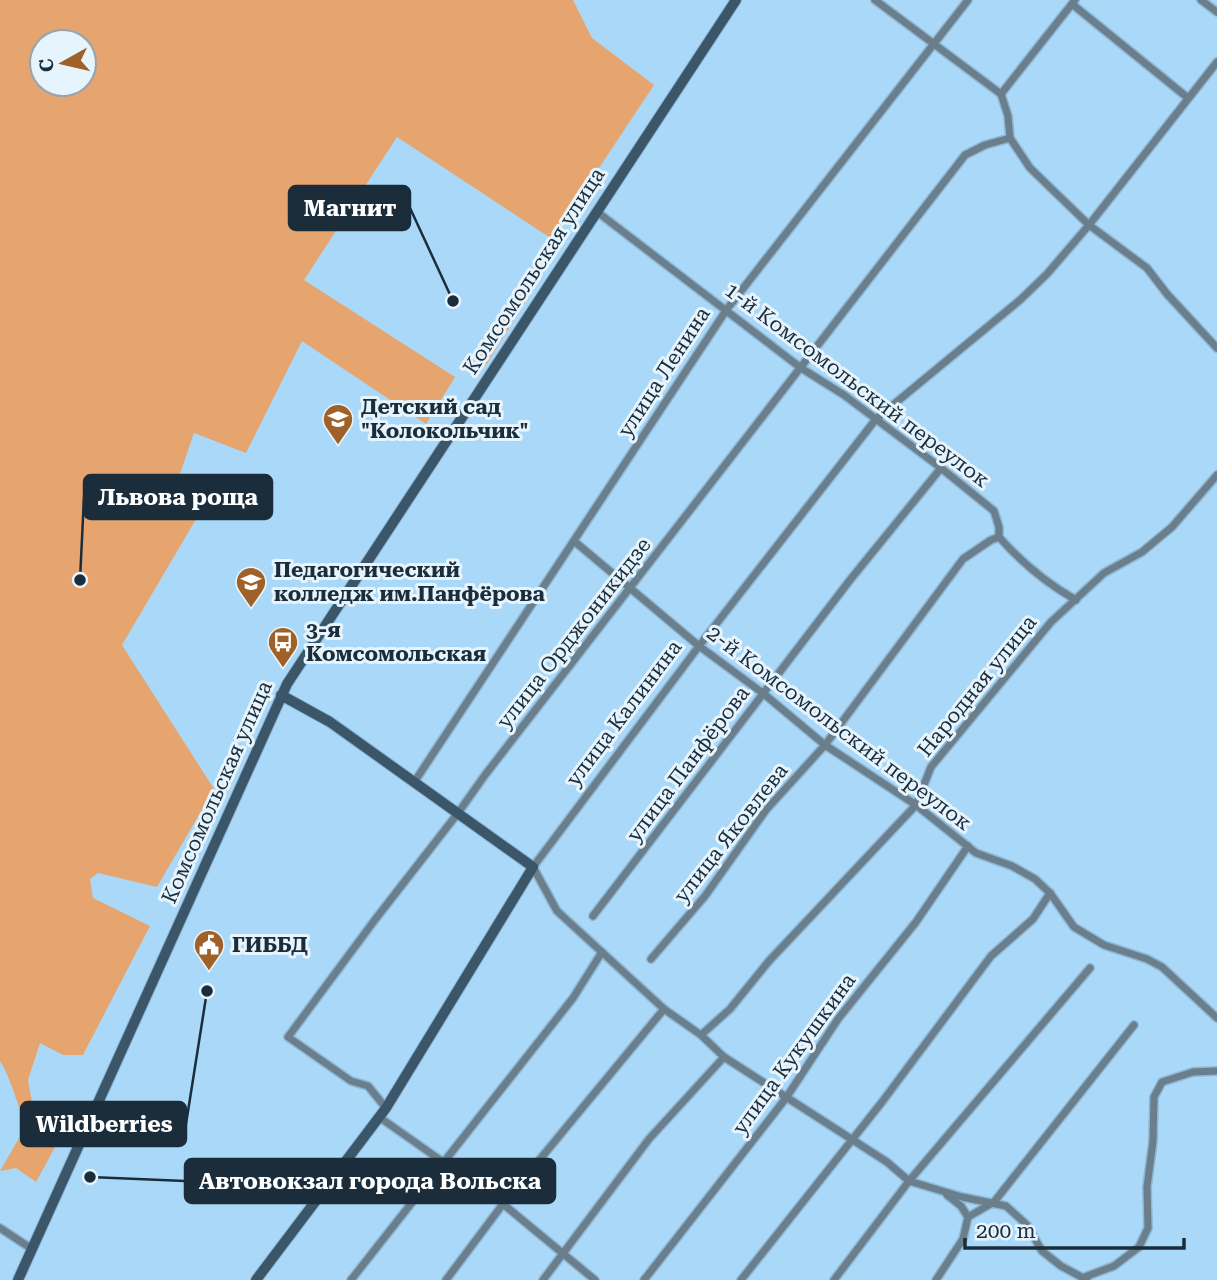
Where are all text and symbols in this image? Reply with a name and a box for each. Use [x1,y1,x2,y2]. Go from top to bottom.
north arrow [28,28,98,98]
text: С [34,57,59,73]
street label: Комсомольская улица [458,163,610,379]
callout: Магнит [289,186,410,230]
text: Магнит [304,195,397,222]
street label: 1-й Комсомольский переулок [720,278,994,492]
street label: улица Ленина [613,302,715,441]
place label: Детский сад "Колокольчик" [361,395,528,443]
school or university icon: Детский сад "Колокольчик" [321,402,355,446]
callout: Львова роща [84,475,272,519]
text: Львова роща [98,484,259,511]
street label: улица Орджоникидзе [492,533,656,733]
place label: Педагогический колледж им.Панфёрова [274,558,546,606]
school or university icon: Педагогический колледж им.Панфёрова [234,565,268,609]
street label: Народная улица [913,610,1042,761]
place label: 3-я Комсомольская [306,618,486,666]
street label: 2-й Комсомольский переулок [702,621,976,835]
bus stop icon: 3-я Комсомольская [266,625,300,669]
street label: улица Калинина [561,635,687,791]
street label: Комсомольская улица [157,676,277,907]
street label: улица Панфёрова [622,681,755,846]
street label: улица Яковлева [669,758,793,907]
public building icon: ГИББД [192,928,226,972]
place label: ГИББД [232,933,308,957]
street label: улица Кукушкина [728,968,861,1139]
callout: Wildberries [21,1102,186,1146]
text: Wildberries [35,1111,173,1138]
callout: Автовокзал города Вольска [185,1159,555,1203]
text: Автовокзал города Вольска [199,1168,542,1195]
scale bar [965,1206,1184,1250]
text: 200 m [976,1219,1036,1243]

